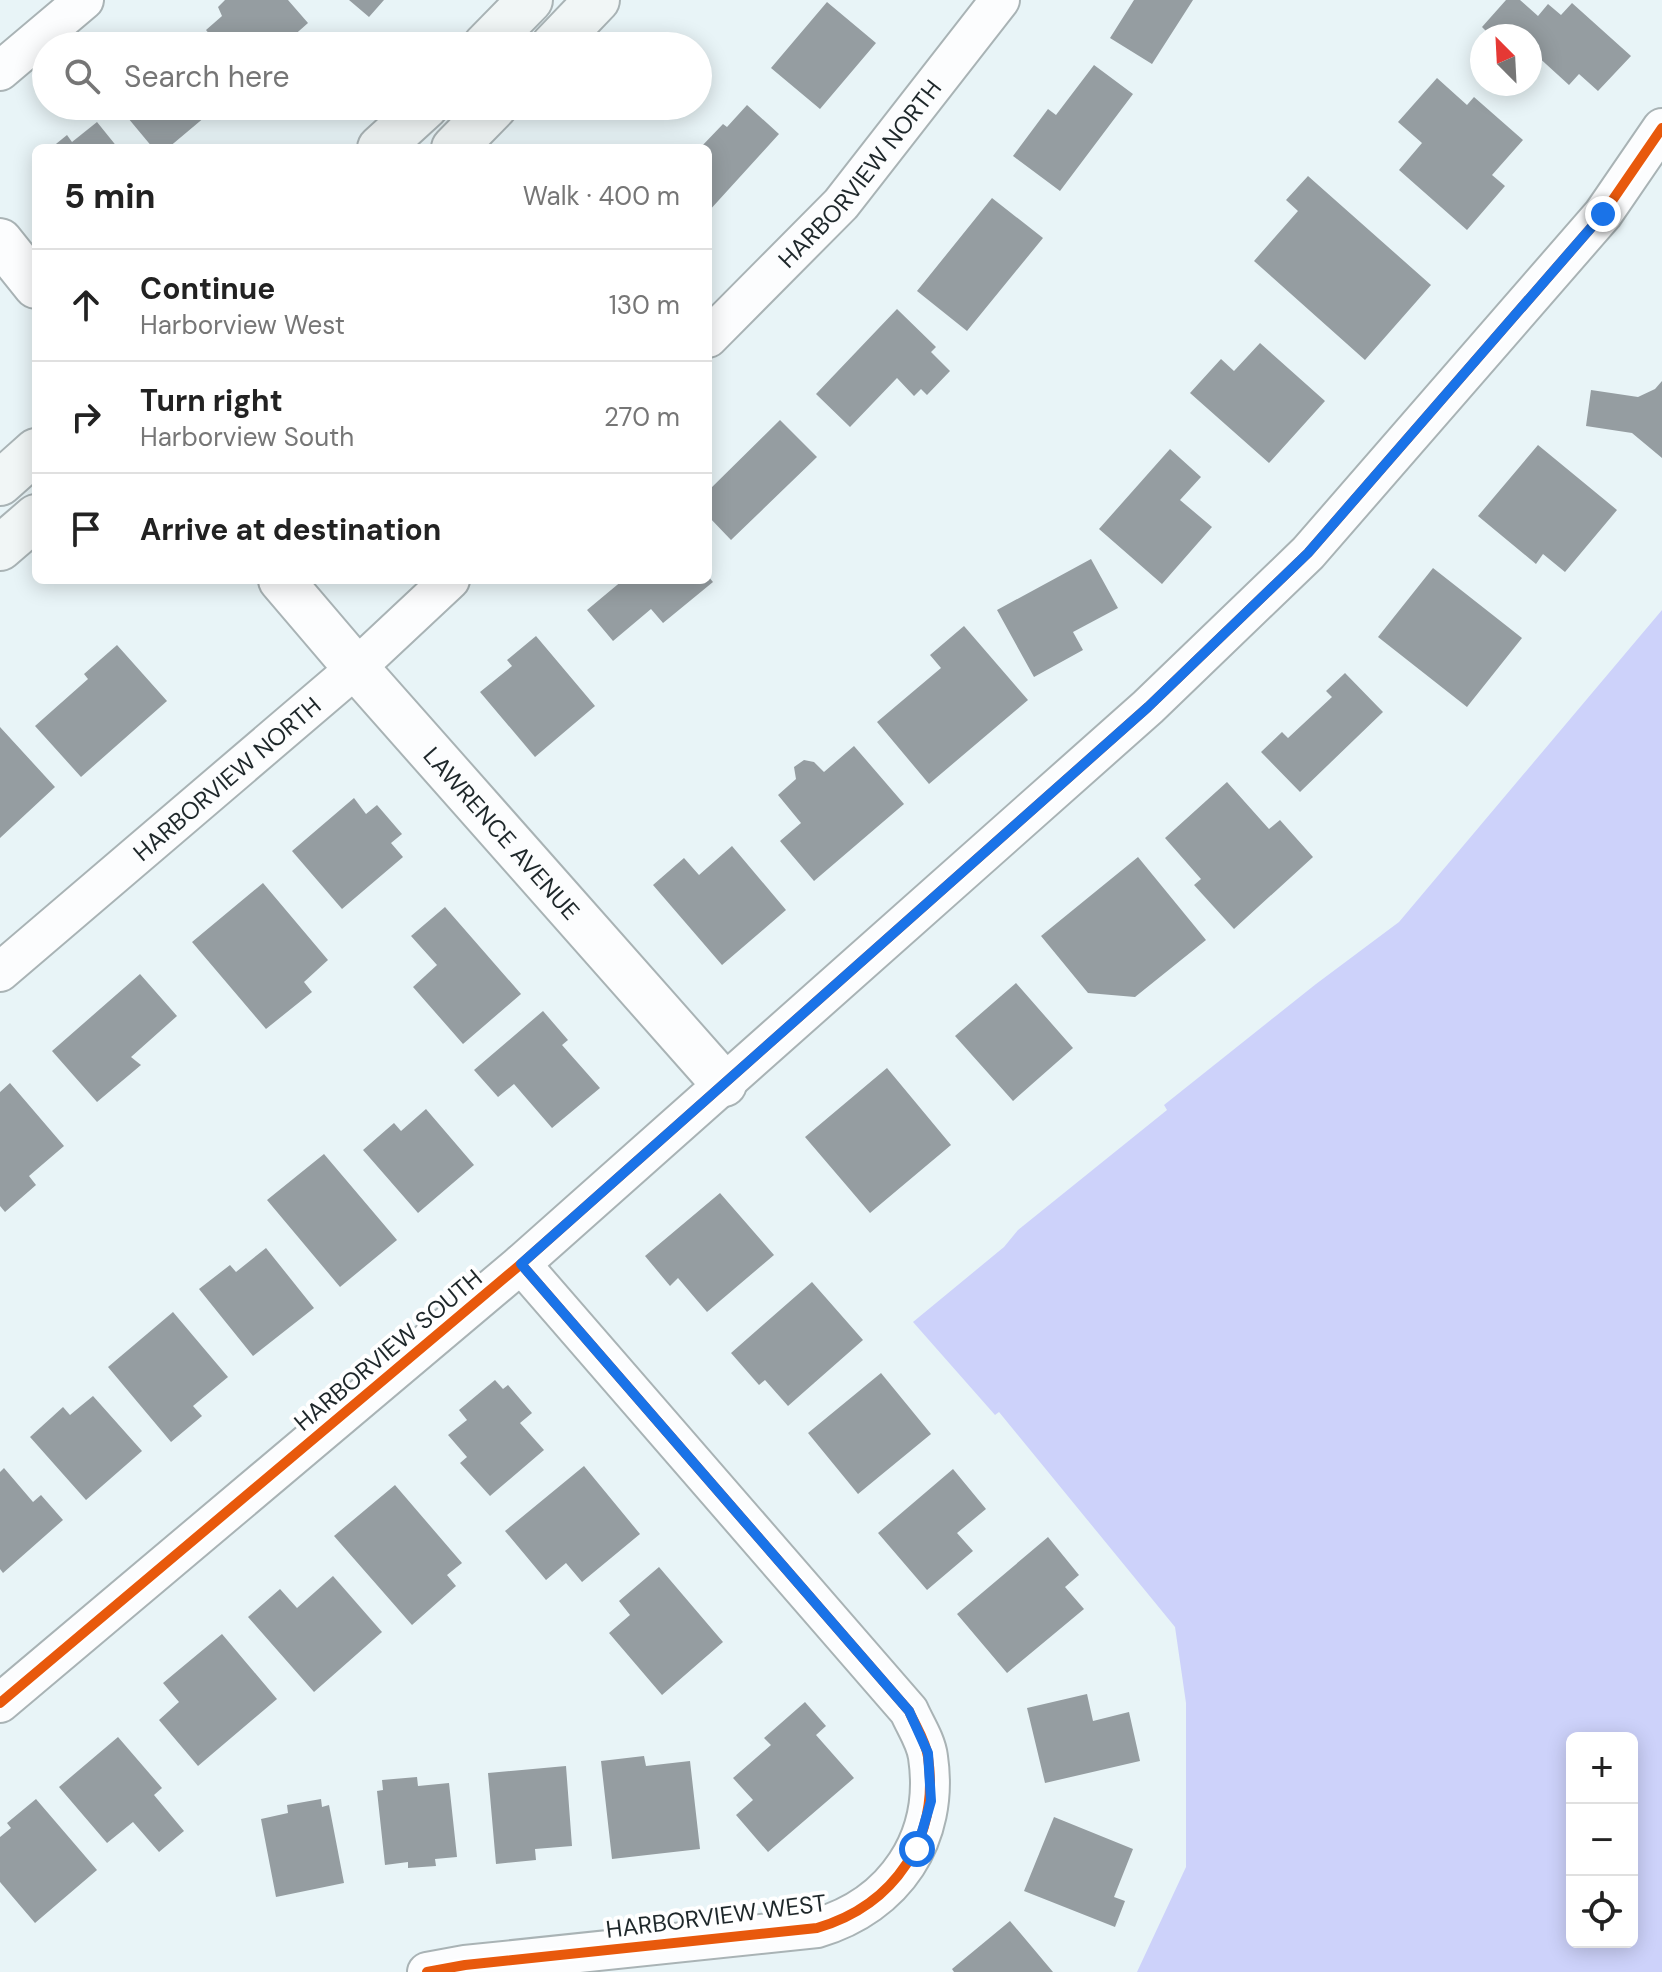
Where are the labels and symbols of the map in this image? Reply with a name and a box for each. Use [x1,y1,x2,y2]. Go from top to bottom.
north arrow [1470,24,1542,96]
street label: HARBORVIEW NORTH [771,73,948,274]
route end [1585,196,1621,232]
street label: HARBORVIEW NORTH [126,690,327,867]
street label: LAWRENCE AVENUE [417,740,587,926]
street label: HARBORVIEW SOUTH [288,1262,488,1438]
route start [899,1831,935,1867]
street label: HARBORVIEW WEST [604,1887,828,1945]

